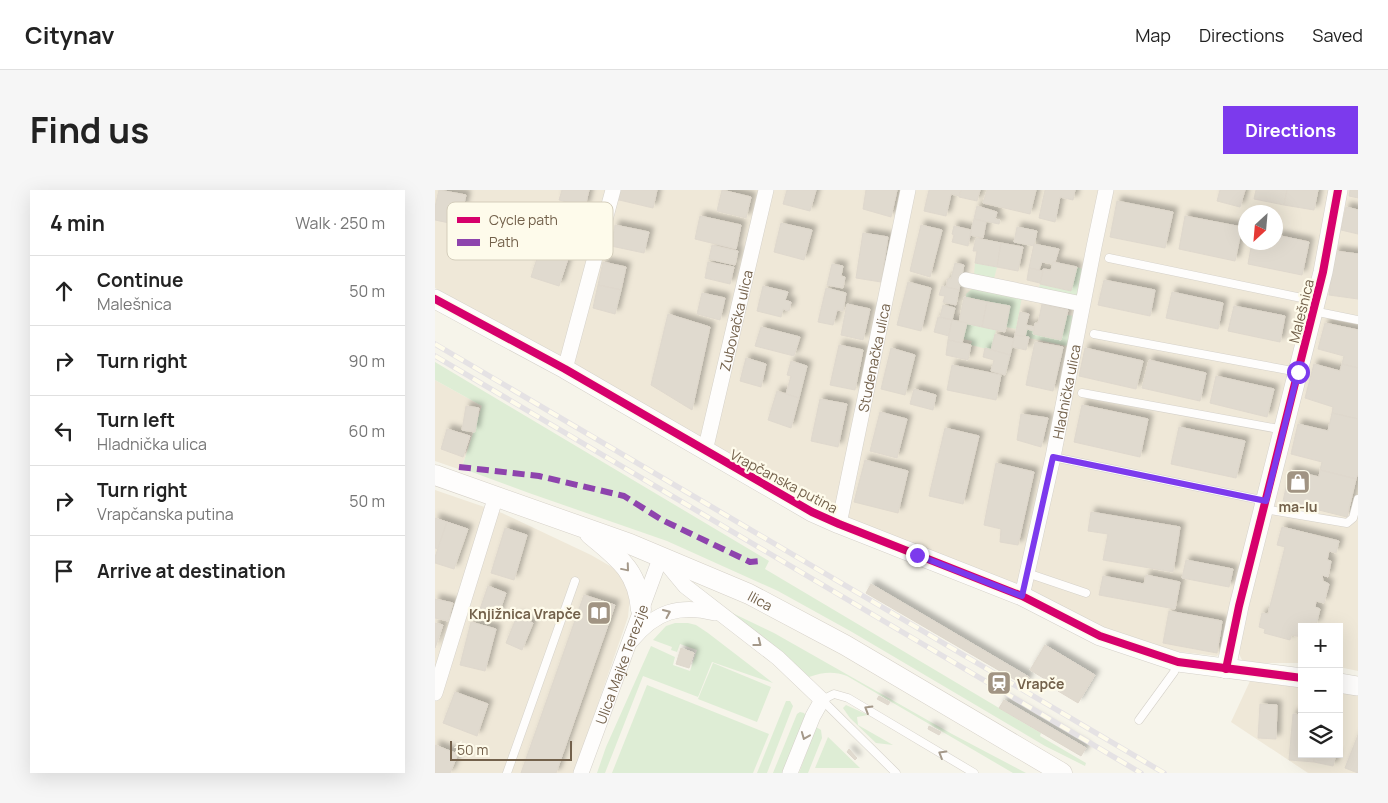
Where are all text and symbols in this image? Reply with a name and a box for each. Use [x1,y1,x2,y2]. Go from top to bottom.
text: Citynav [25,18,115,51]
text: Map [1135,23,1171,47]
text: Directions [1199,23,1284,47]
text: Saved [1312,23,1363,47]
text: Find us [30,106,149,154]
button: Directions [1223,106,1358,154]
legend [447,202,613,260]
north arrow [1238,205,1283,250]
text: 4 min [50,209,105,237]
text: Cycle path [489,210,558,229]
text: Walk · 250 m [295,212,385,234]
text: Path [489,232,519,251]
text: Continue [97,267,183,293]
street label: Zubovačka ulica [714,268,757,373]
icon: ahead [50,277,78,305]
street label: Malešnica [1284,277,1318,345]
text: 50 m [349,280,385,302]
text: Malešnica [97,293,172,315]
street label: Studenačka ulica [853,301,894,414]
street label: Hladnička ulica [1047,343,1084,441]
icon: right [50,347,78,375]
text: Turn right [97,348,187,374]
text: 90 m [349,350,385,372]
route start [1287,361,1310,384]
text: Turn left [97,407,175,433]
icon: left [50,417,78,445]
text: 60 m [349,420,385,442]
text: Hladnička ulica [97,433,207,455]
street label: Vrapčanska putina [727,445,841,517]
shop icon: ma-lu [1285,469,1311,495]
text: Turn right [97,477,187,503]
icon: right [50,487,78,515]
text: 50 m [349,490,385,512]
place label: ma-lu [1278,497,1318,516]
text: Vrapčanska putina [97,503,234,525]
route end [906,544,929,567]
icon: arrive [50,557,78,585]
text: Arrive at destination [97,558,286,584]
one-way arrow [620,562,628,571]
street label: Ilica [745,586,776,614]
library icon: Knjižnica Vrapče [586,600,612,626]
street label: Ulica Majke Terezije [590,602,652,727]
place label: Knjižnica Vrapče [469,604,581,623]
one-way arrow [662,609,671,620]
map controls [1298,623,1343,758]
button: + [1298,623,1343,668]
one-way arrow [752,637,761,645]
button: − [1298,668,1343,713]
station icon: Vrapče [986,670,1012,696]
place label: Vrapče [1017,674,1064,693]
one-way arrow [865,706,874,716]
button: layers [1298,713,1343,758]
one-way arrow [800,731,811,740]
scale bar [450,738,573,761]
text: 50 m [457,740,488,759]
one-way arrow [939,750,948,760]

